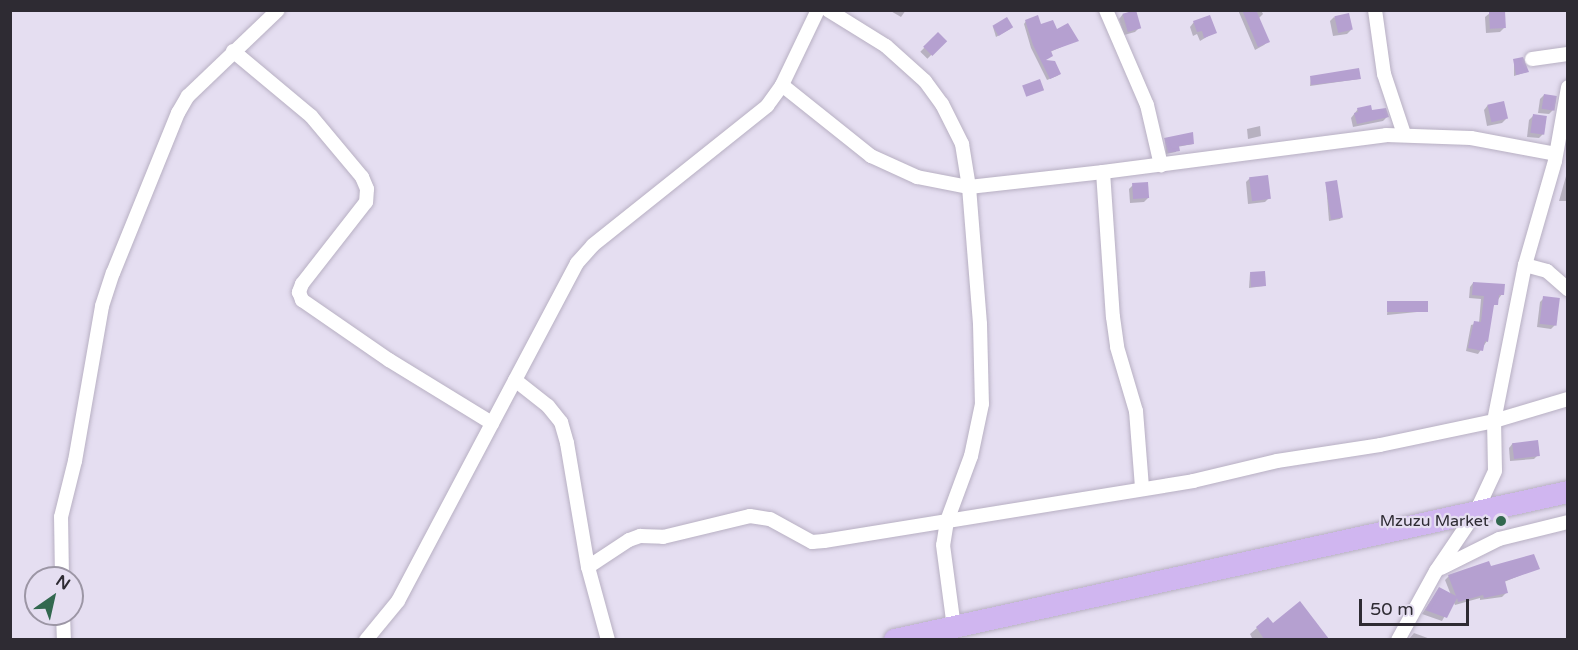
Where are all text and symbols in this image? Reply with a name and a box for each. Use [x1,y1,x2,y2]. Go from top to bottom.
place label: Mzuzu Market [1380,511,1489,531]
marker: Mzuzu Market [1494,514,1508,528]
north arrow [24,566,84,626]
text: N [52,571,74,595]
scale bar [1362,587,1472,625]
text: 50 m [1370,598,1414,620]

